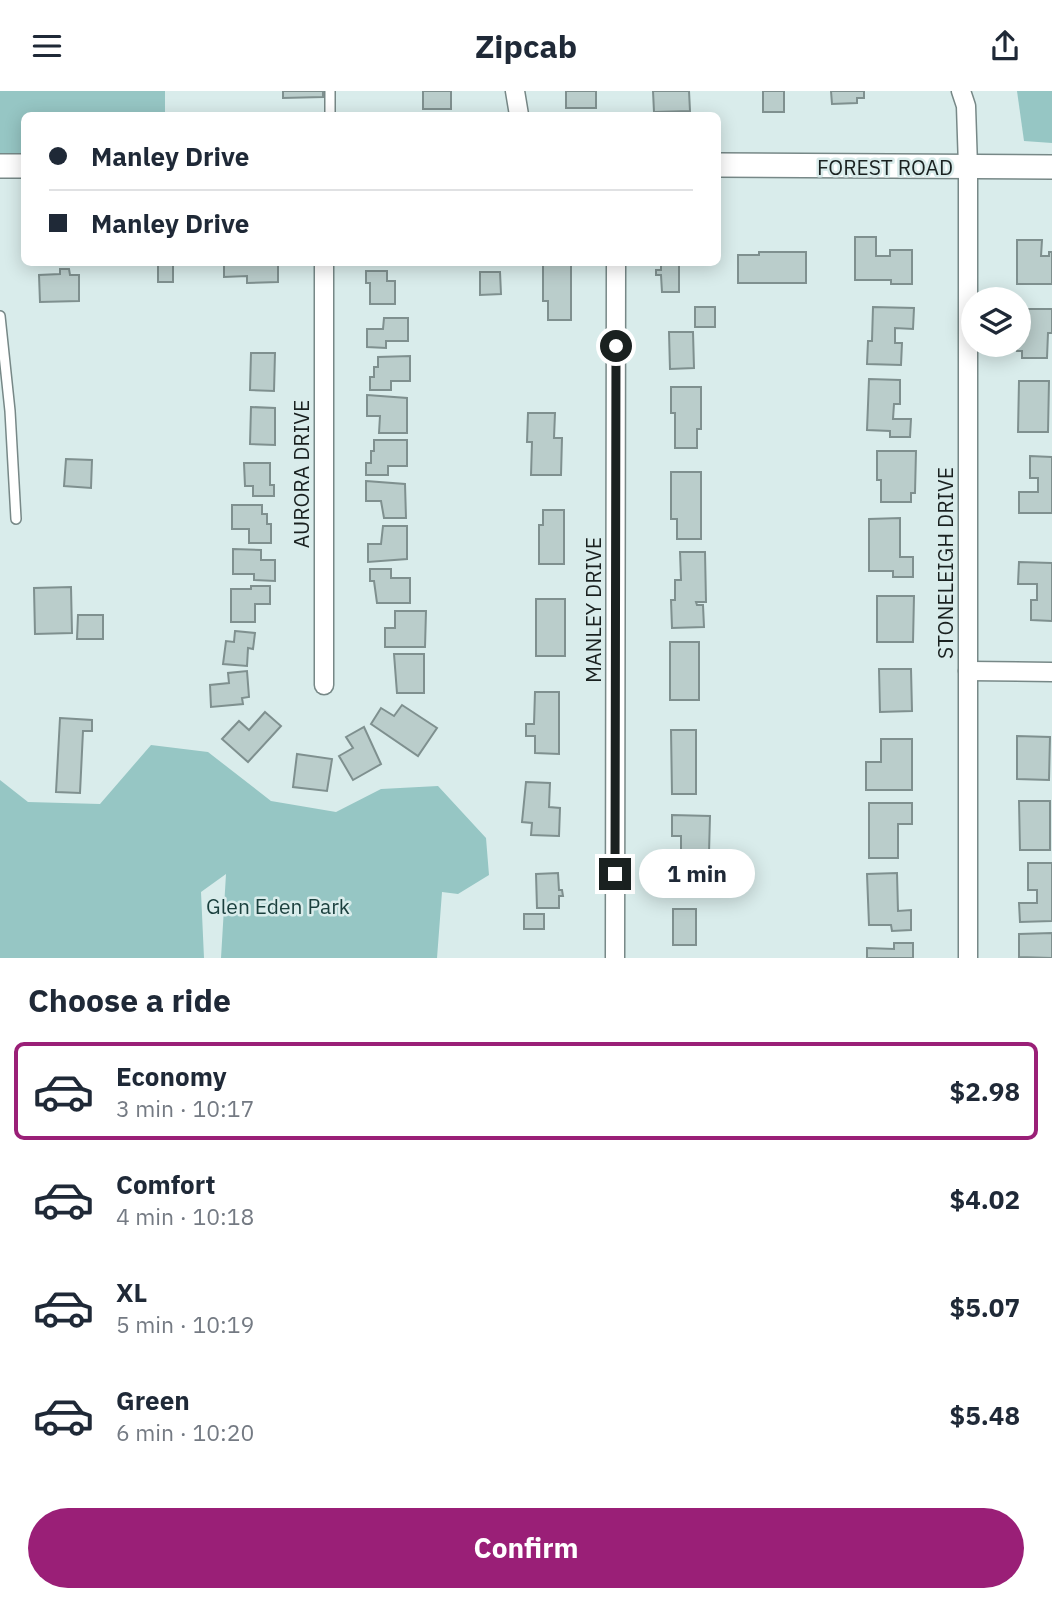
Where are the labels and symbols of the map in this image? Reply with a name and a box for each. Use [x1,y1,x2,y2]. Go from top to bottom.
street label: FOREST ROAD [817,153,953,181]
route start [600,330,632,362]
street label: AURORA DRIVE [287,400,315,548]
street label: STONELEIGH DRIVE [931,467,959,659]
street label: MANLEY DRIVE [579,537,607,683]
callout: 1 min [640,849,755,899]
route end [599,858,631,890]
park label: Glen Eden Park [206,892,350,920]

